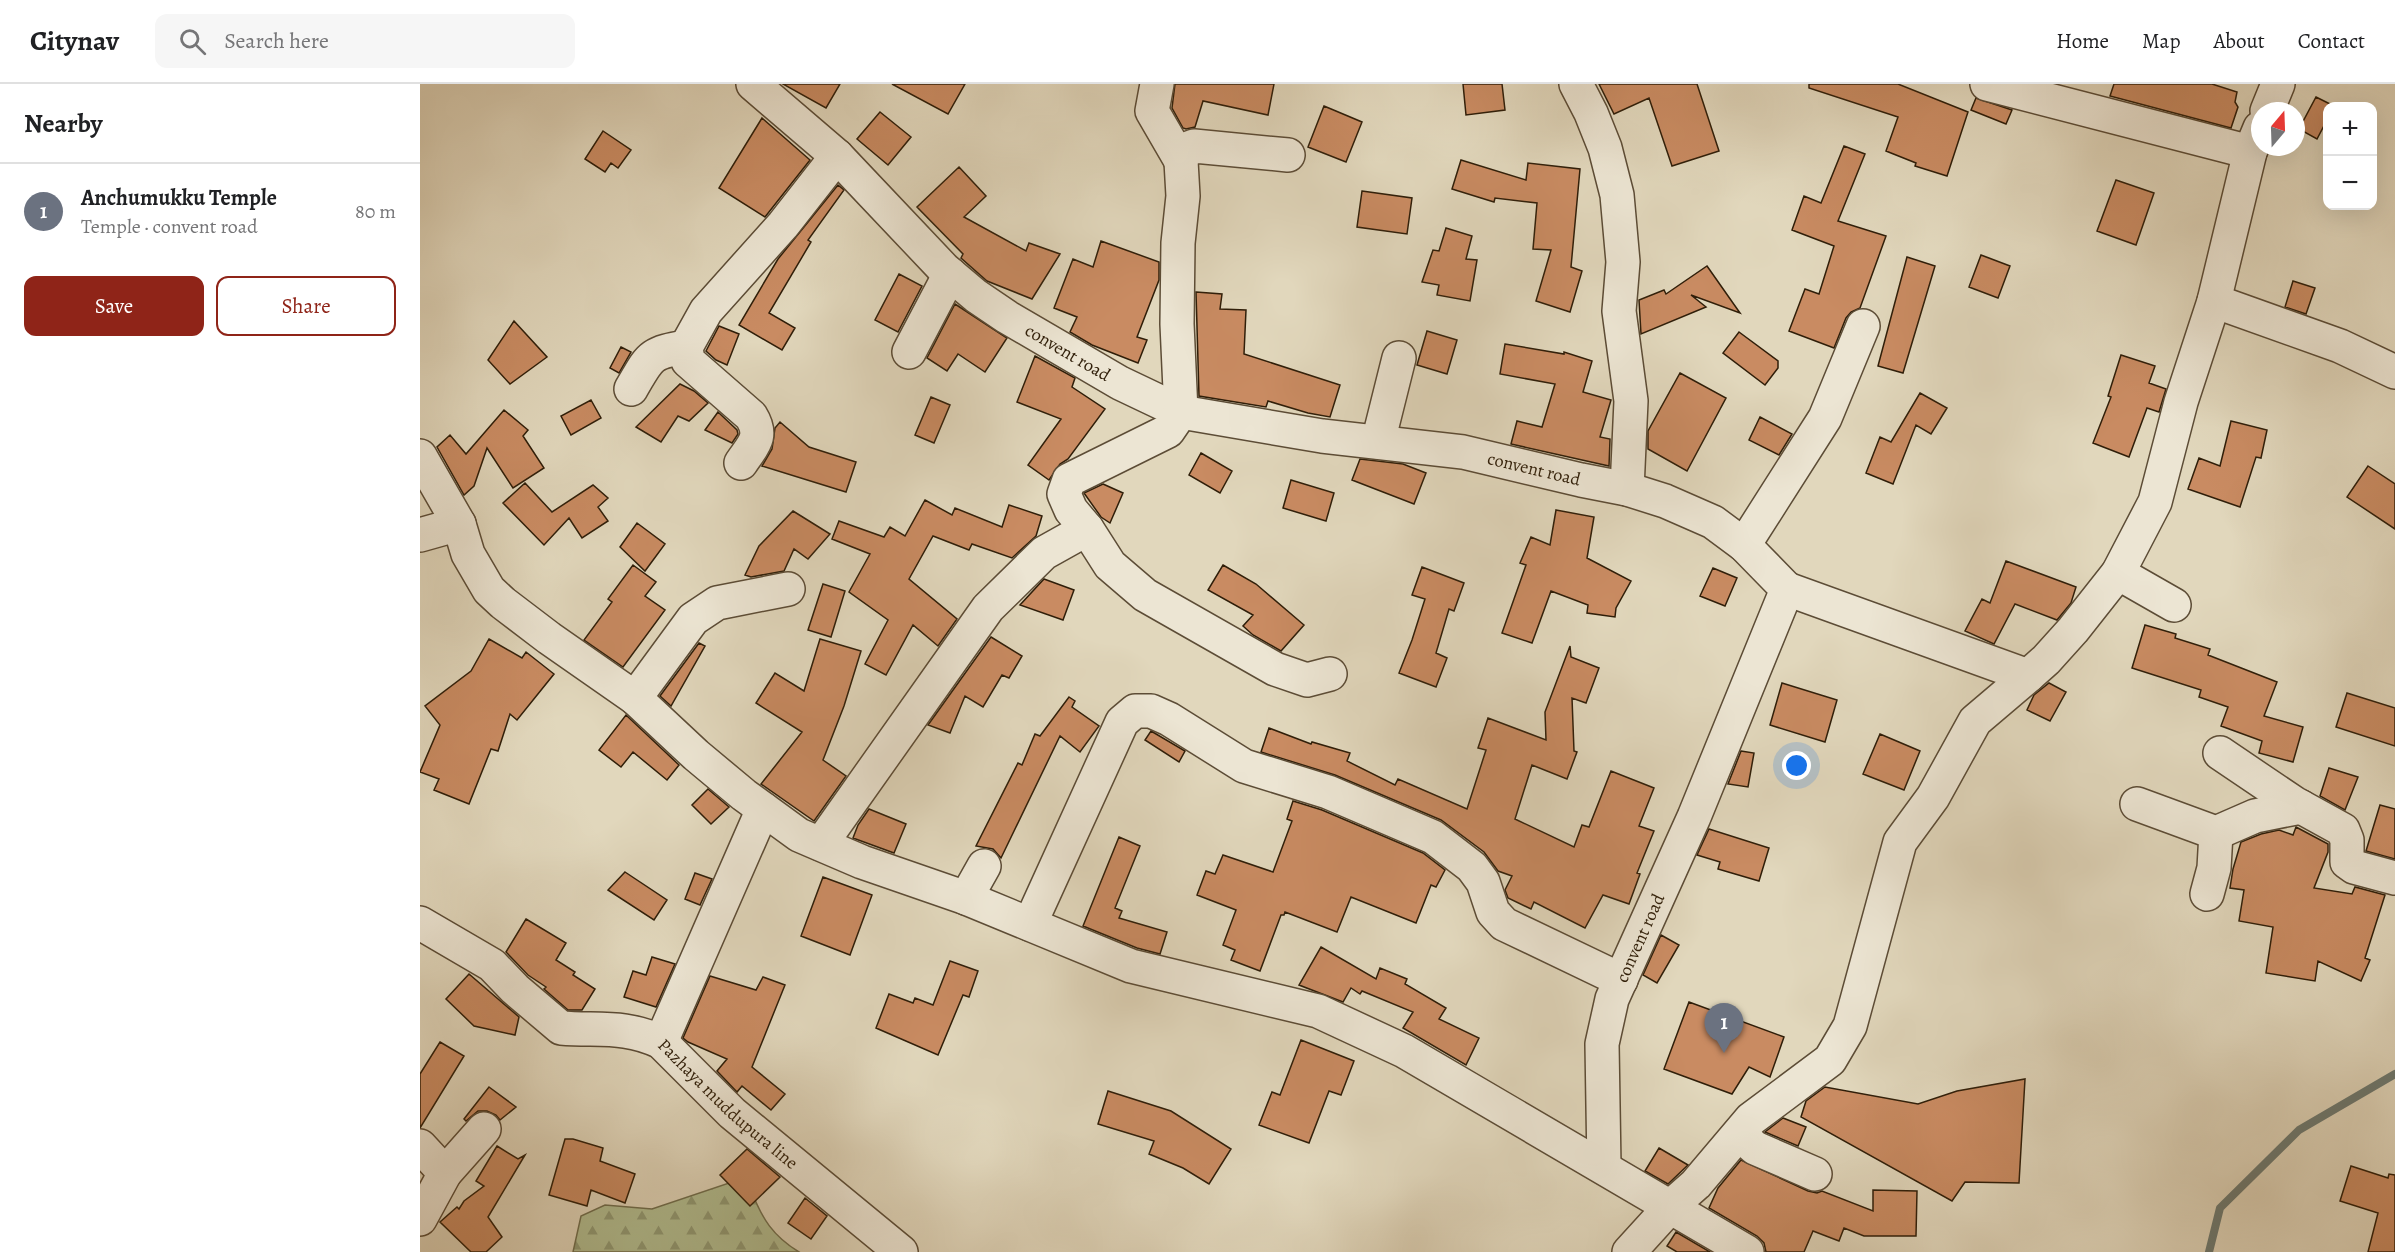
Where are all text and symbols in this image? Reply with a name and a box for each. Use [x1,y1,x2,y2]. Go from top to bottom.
search box [155,14,575,68]
text: Citynav [30,22,119,60]
icon: search [176,25,209,58]
text: Search here [224,26,329,56]
text: Home [2056,27,2109,55]
text: Map [2142,27,2180,55]
text: About [2213,27,2265,55]
text: Contact [2298,27,2365,55]
north arrow [2251,102,2305,156]
map controls [2323,102,2377,210]
button: + [2323,102,2377,156]
text: Nearby [24,106,103,141]
button: − [2323,156,2377,210]
text: Anchumukku Temple [81,183,277,213]
text: 1 [40,198,47,225]
text: 80 m [355,198,396,225]
text: Temple · convent road [81,213,258,240]
button: Save [24,276,204,336]
button: Share [216,276,396,336]
street label: convent road [1021,318,1115,387]
street label: convent road [1485,446,1583,492]
your location [1782,751,1811,780]
street label: convent road [1610,890,1670,986]
pin: 1 [1704,1004,1744,1053]
street label: Pazhaya muddupura line [652,1033,803,1175]

